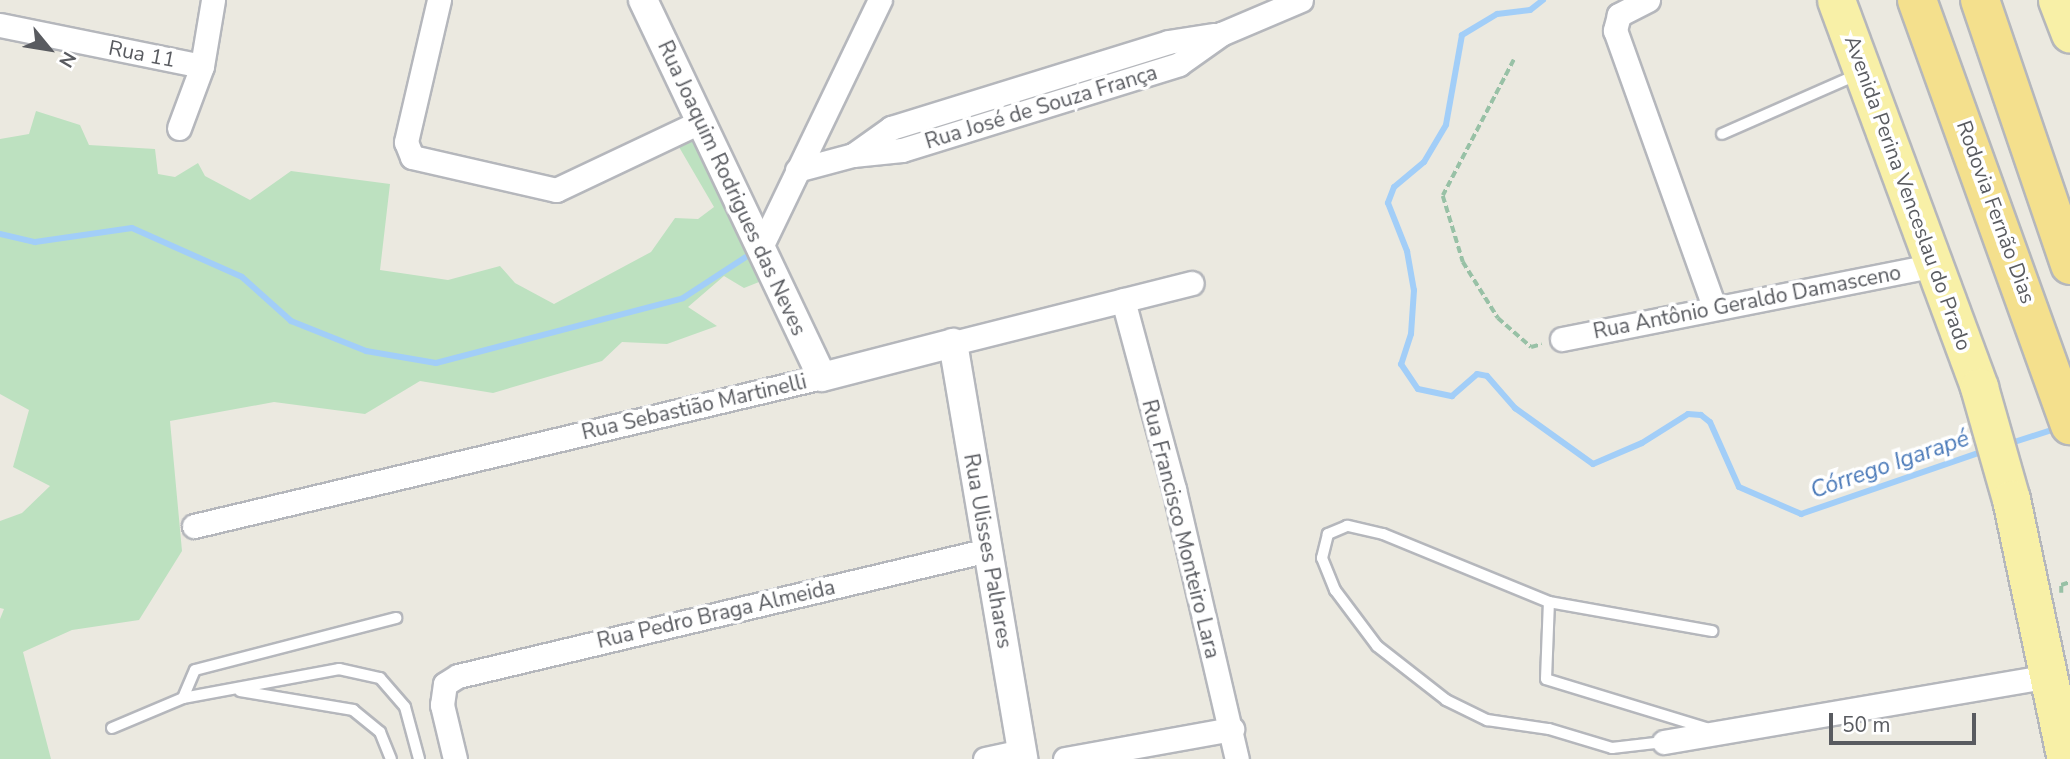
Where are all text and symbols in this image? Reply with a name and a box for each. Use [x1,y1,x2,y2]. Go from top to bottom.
north arrow [14,14,84,84]
street label: Avenida Perina Venceslau do Prado [1839,32,1977,354]
street label: Rua 11 [106,35,178,73]
street label: Rua Joaquim Rodrigues das Neves [652,37,812,339]
text: N [52,47,82,72]
street label: Rua José de Souza França [922,60,1160,154]
street label: Rodovia Fernão Dias [1951,117,2041,307]
street label: Rua Antônio Geraldo Damasceno [1591,260,1903,344]
street label: Rua Sebastião Martinelli [579,369,809,445]
street label: Rua Francisco Monteiro Lara [1137,397,1225,661]
water label: Córrego Igarapé [1807,425,1973,505]
street label: Rua Ulisses Palhares [958,452,1018,650]
street label: Rua Pedro Braga Almeida [595,574,837,654]
scale bar [1832,700,1979,744]
text: 50 m [1842,711,1891,739]

